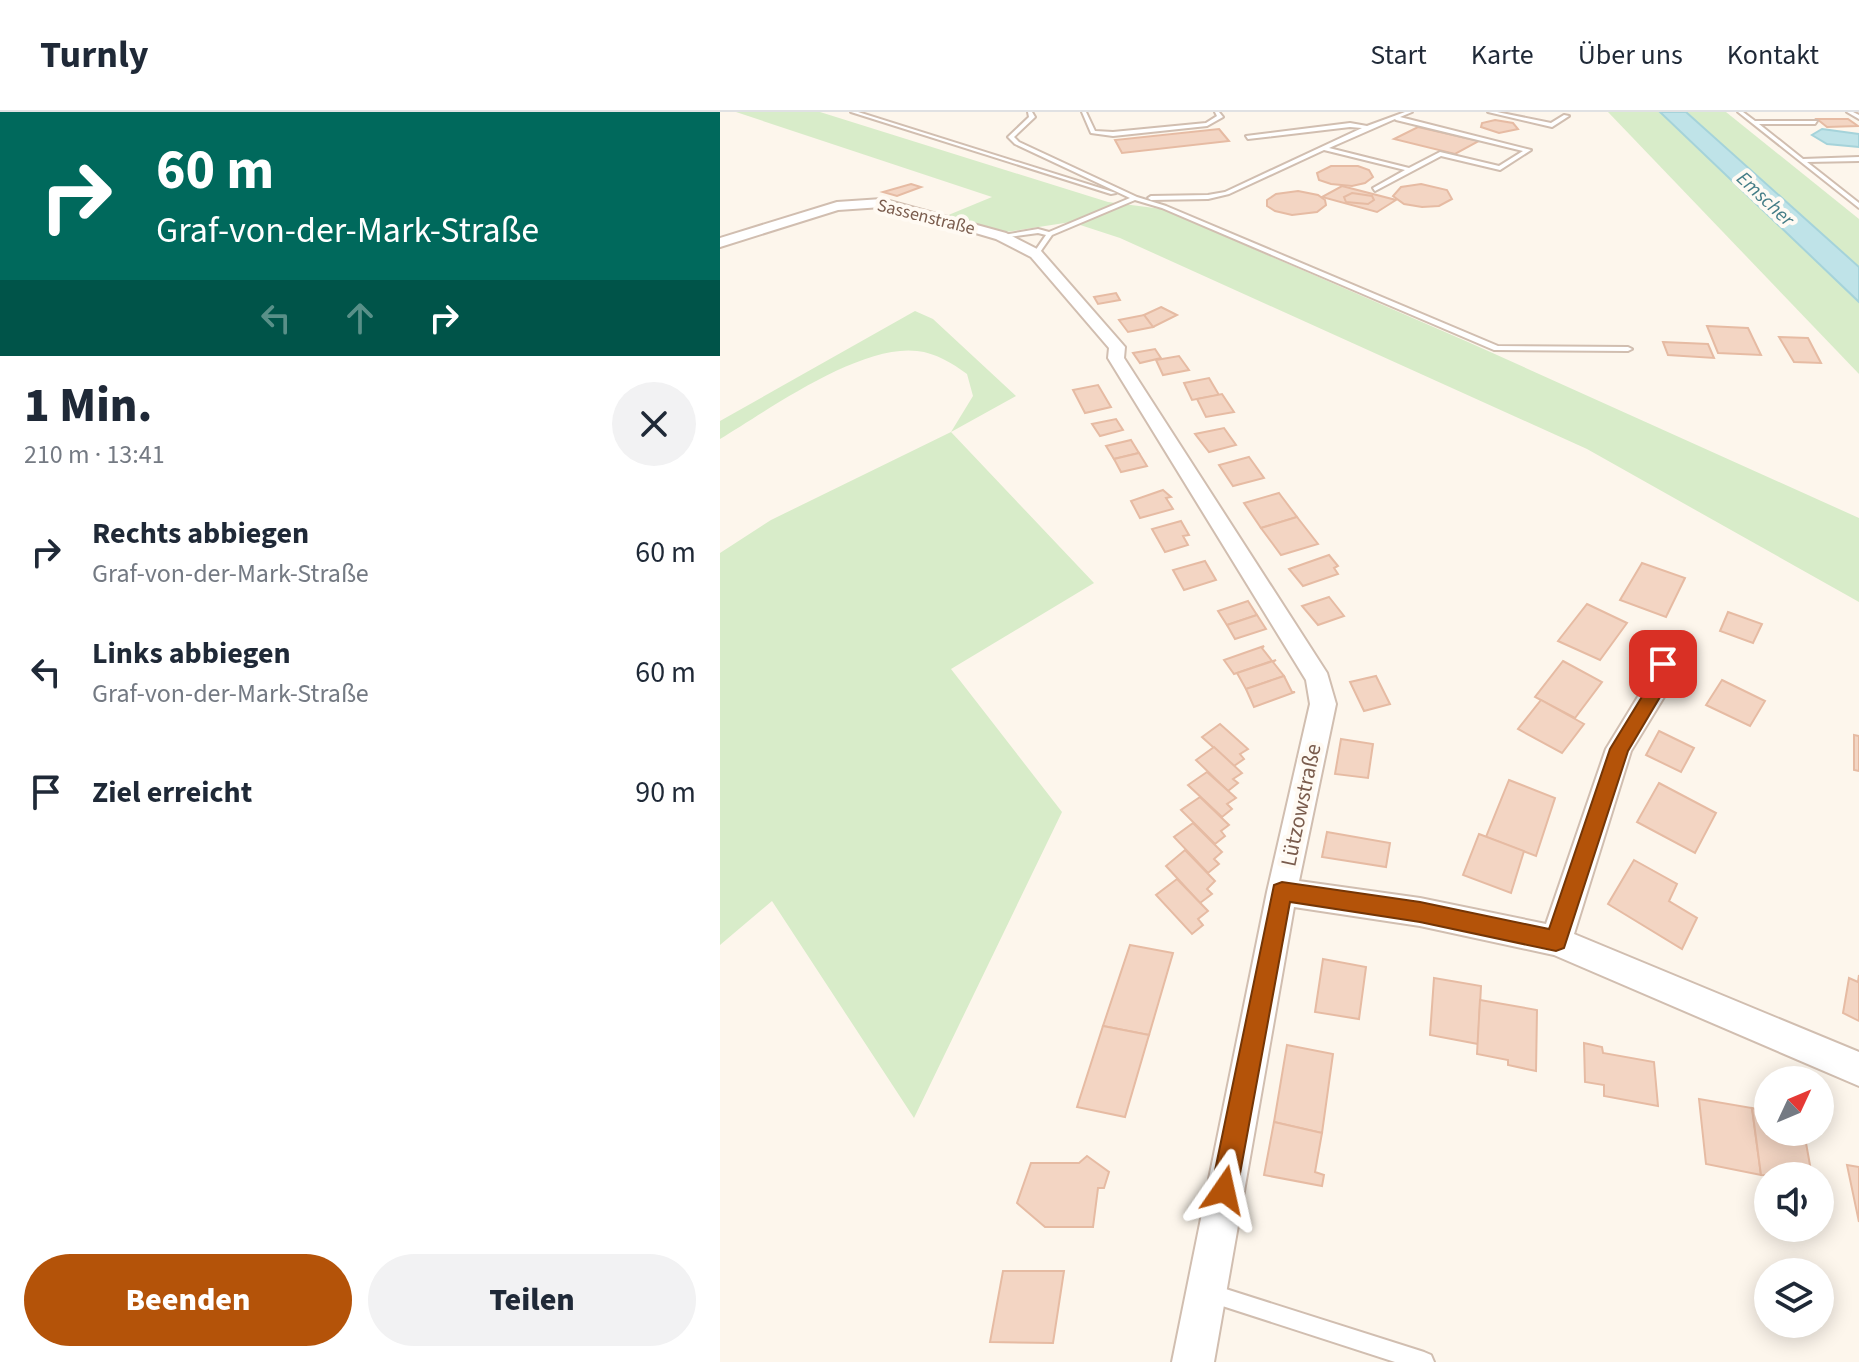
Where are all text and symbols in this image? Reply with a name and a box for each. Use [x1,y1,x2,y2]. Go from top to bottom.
text: Turnly [40,28,149,82]
text: Start [1370,35,1427,75]
text: Karte [1471,35,1534,75]
text: Über uns [1578,35,1683,75]
text: Kontakt [1727,35,1819,75]
text: 60 m [156,131,274,210]
icon: right [24,144,128,248]
water label: Emscher [1730,165,1801,234]
street label: Sassenstraße [874,193,978,241]
text: Graf-von-der-Mark-Straße [156,205,539,256]
icon: left [254,296,298,340]
icon: ahead [338,296,382,340]
icon: right [422,296,466,340]
text: 1 Min. [24,372,152,440]
button: close [612,382,696,466]
text: 210 m · 13:41 [24,436,165,473]
text: Rechts abbiegen [92,512,309,555]
icon: right [24,530,68,574]
text: 60 m [635,531,696,574]
text: Graf-von-der-Mark-Straße [92,555,369,592]
pin [1629,630,1697,698]
text: Links abbiegen [92,632,291,675]
icon: arrive [1641,642,1685,686]
icon: left [24,650,68,694]
text: 60 m [635,651,696,694]
text: Graf-von-der-Mark-Straße [92,675,369,712]
street label: Lützowstraße [1272,741,1330,869]
icon: arrive [24,770,68,814]
text: Ziel erreicht [92,771,252,814]
text: 90 m [635,771,696,814]
north arrow [1754,1066,1834,1146]
map controls [1754,1066,1834,1338]
position arrow [1182,1148,1266,1232]
button: sound [1754,1162,1834,1242]
button: Beenden [24,1254,352,1346]
button: Teilen [368,1254,696,1346]
button: layers [1754,1258,1834,1338]

